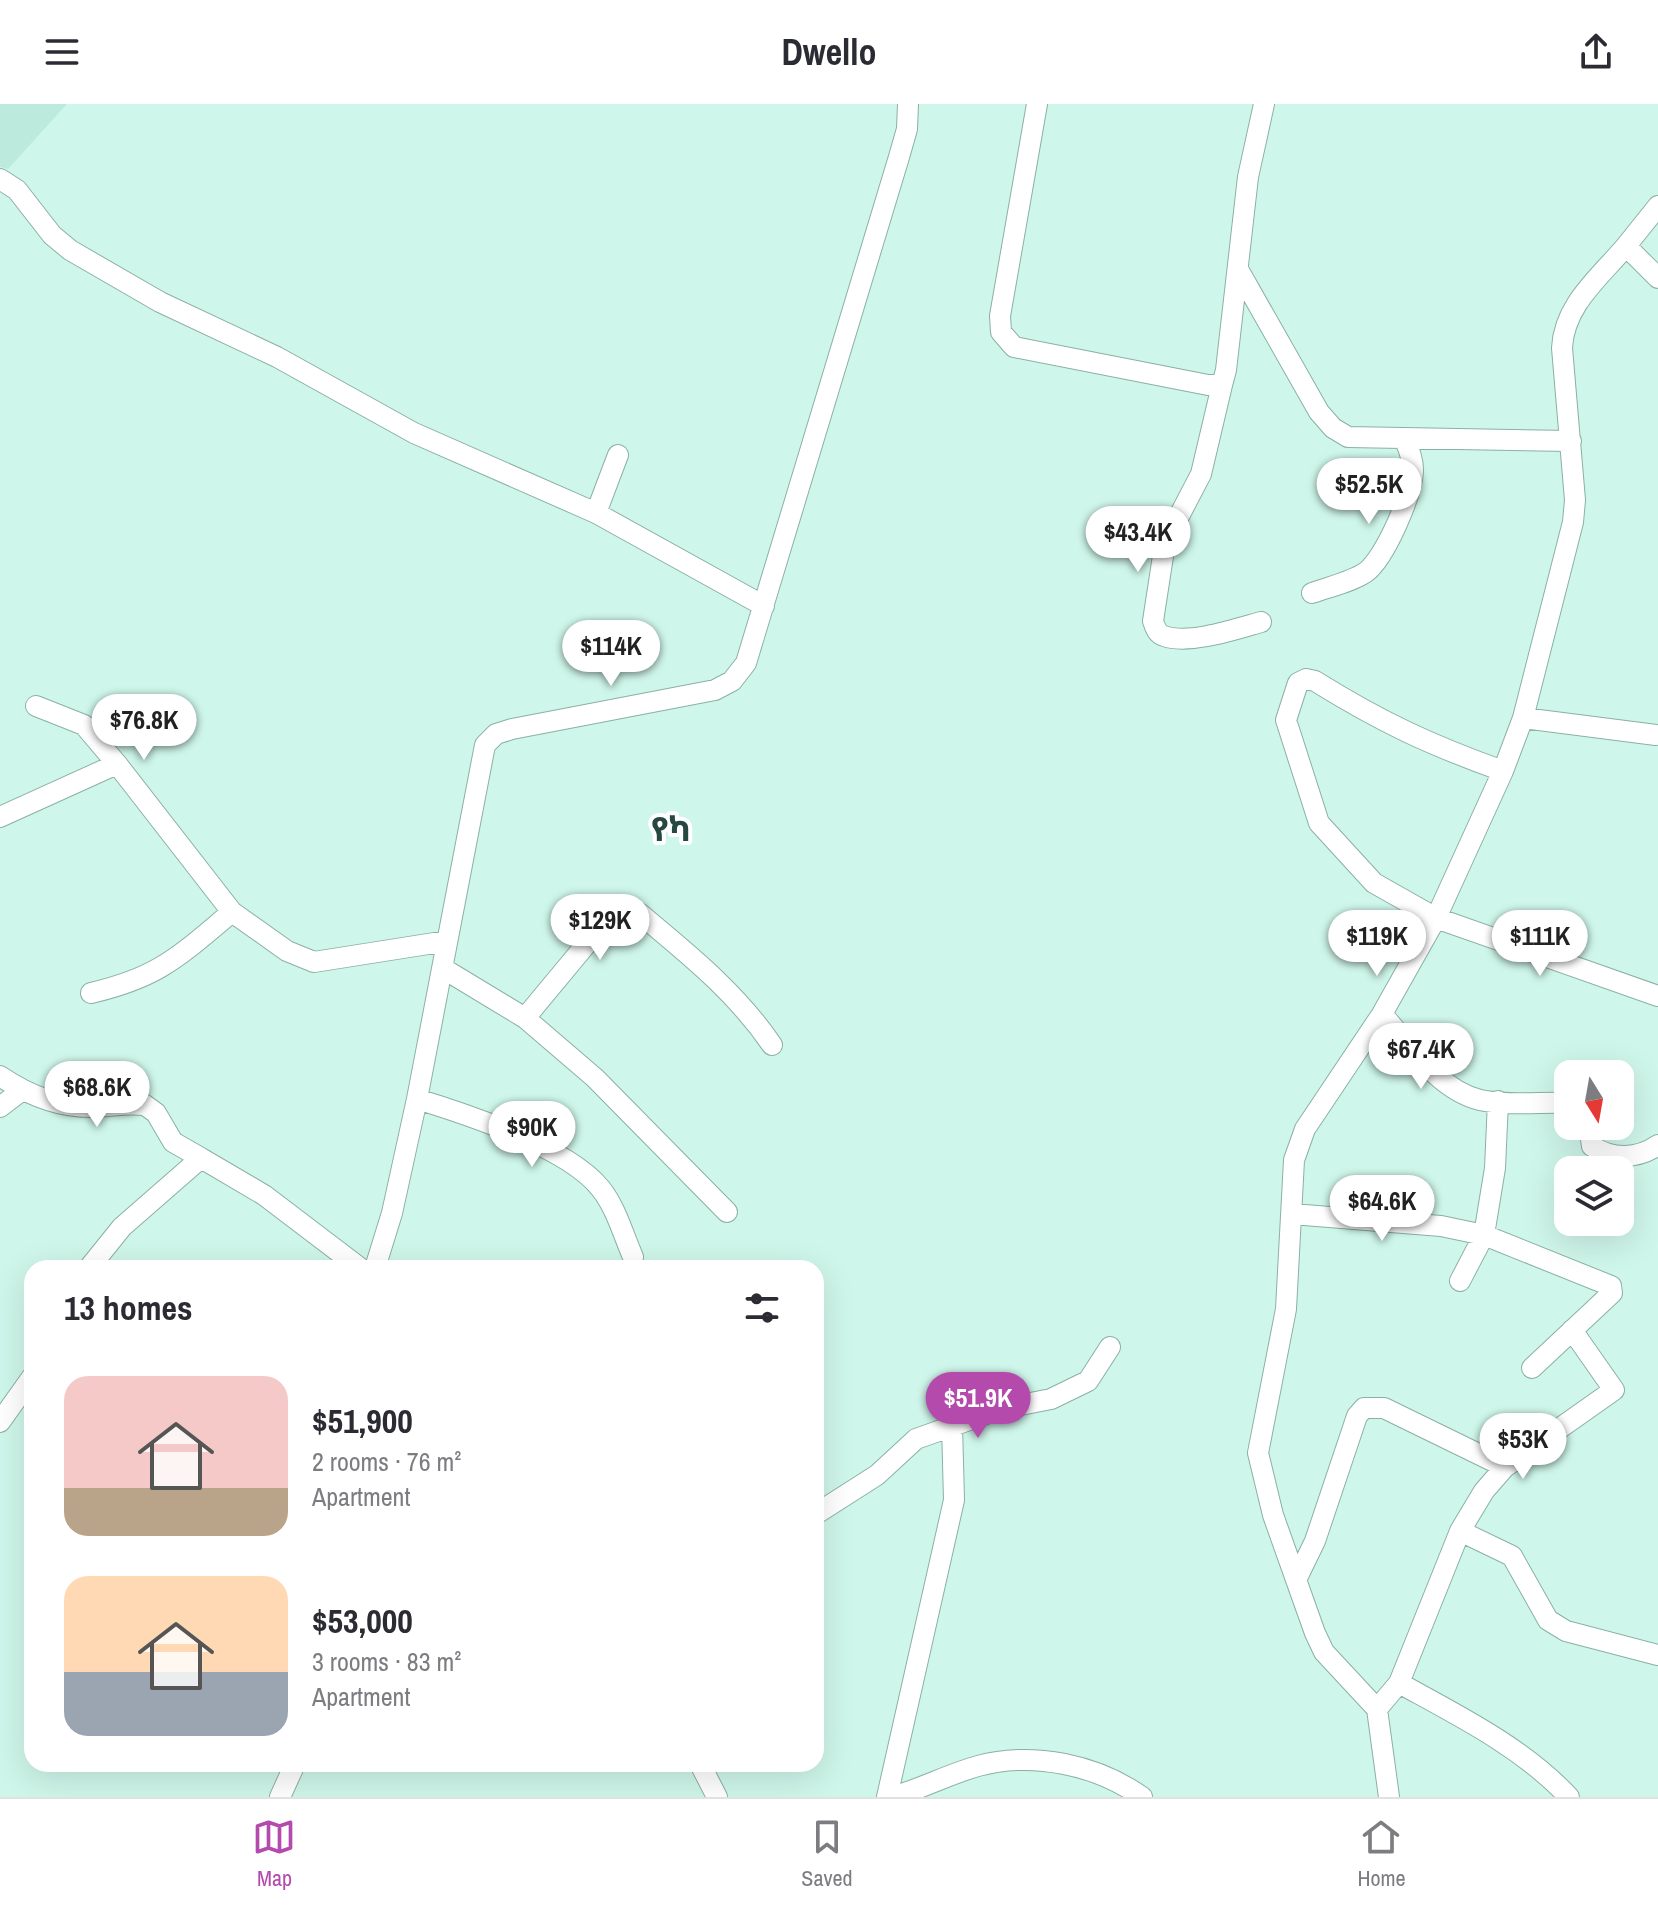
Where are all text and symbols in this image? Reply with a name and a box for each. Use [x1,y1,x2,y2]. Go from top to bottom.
text: Dwello [781,28,877,76]
icon: menu [40,30,84,74]
icon: share [1574,30,1618,74]
pin: $52.5K [1304,458,1434,526]
text: $52.5K [1335,466,1403,501]
pin: $43.4K [1073,506,1203,574]
text: $43.4K [1104,514,1172,549]
pin: $114K [555,620,667,688]
text: $114K [580,628,642,663]
pin: $76.8K [79,694,209,762]
text: $76.8K [110,702,178,737]
district label: የካ [651,806,691,852]
pin: $129K [544,894,656,962]
text: $129K [569,902,631,937]
pin: $119K [1321,910,1433,978]
pin: $111K [1484,910,1596,978]
text: $119K [1346,918,1408,953]
text: $111K [1510,918,1570,953]
pin: $67.4K [1356,1023,1486,1091]
text: $67.4K [1387,1031,1455,1066]
north arrow [1554,1060,1634,1140]
map controls [1554,1060,1634,1236]
pin: $68.6K [32,1061,162,1129]
text: $68.6K [63,1069,131,1104]
pin: $90K [485,1101,579,1169]
text: $90K [507,1109,557,1144]
button: layers [1554,1156,1634,1236]
pin: $64.6K [1317,1175,1447,1243]
text: $64.6K [1348,1183,1416,1218]
text: 13 homes [64,1285,193,1331]
icon: filters [740,1286,784,1330]
pin: $51.9K [913,1372,1043,1440]
text: $51.9K [944,1380,1012,1415]
text: $51,900 [312,1398,413,1444]
icon: home [128,1408,224,1504]
pin: $53K [1476,1413,1570,1481]
text: $53K [1498,1421,1548,1456]
text: 2 rooms · 76 m² [312,1444,461,1479]
text: Apartment [312,1479,410,1514]
text: $53,000 [312,1598,413,1644]
icon: home [128,1608,224,1704]
text: 3 rooms · 83 m² [312,1644,461,1679]
text: Apartment [312,1679,410,1714]
tab: Map [252,1815,296,1893]
tab: Saved [801,1815,853,1893]
tab: Home [1357,1815,1406,1893]

